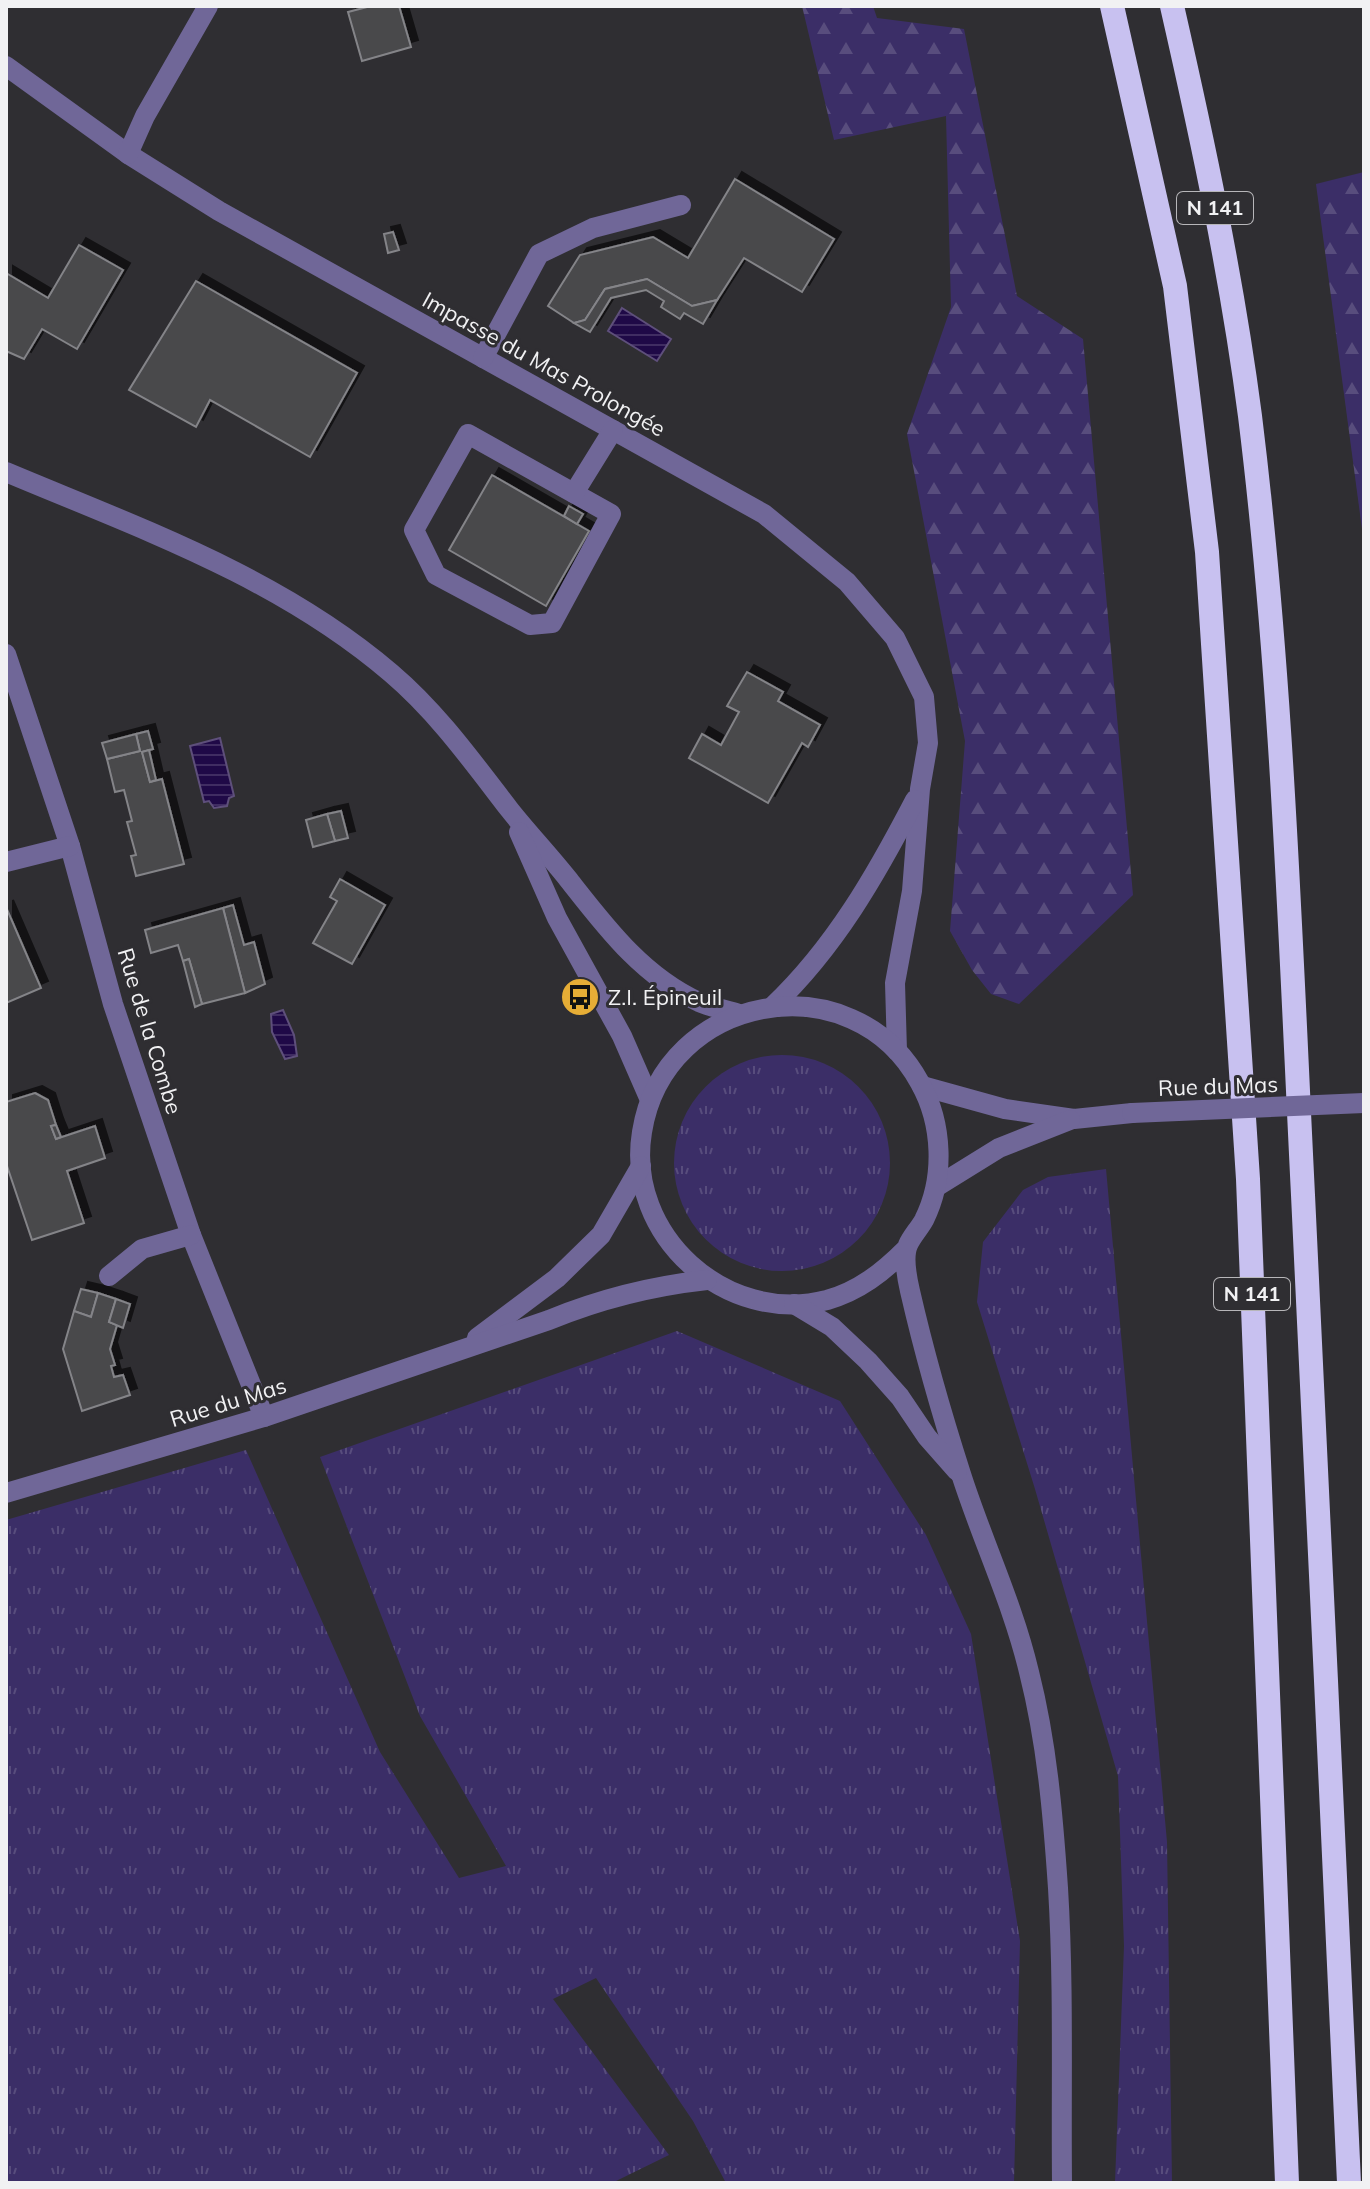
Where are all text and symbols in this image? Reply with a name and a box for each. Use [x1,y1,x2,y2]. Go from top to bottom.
road number: N 141 [1177,192,1253,224]
street label: Impasse du Mas Prolongée [418,285,670,443]
street label: Rue de la Combe [111,945,189,1117]
bus stop icon: Z.I. Épineuil [559,976,601,1018]
place label: Z.I. Épineuil [608,983,722,1011]
street label: Rue du Mas [1157,1070,1279,1102]
road number: N 141 [1214,1278,1290,1310]
street label: Rue du Mas [166,1371,290,1433]

